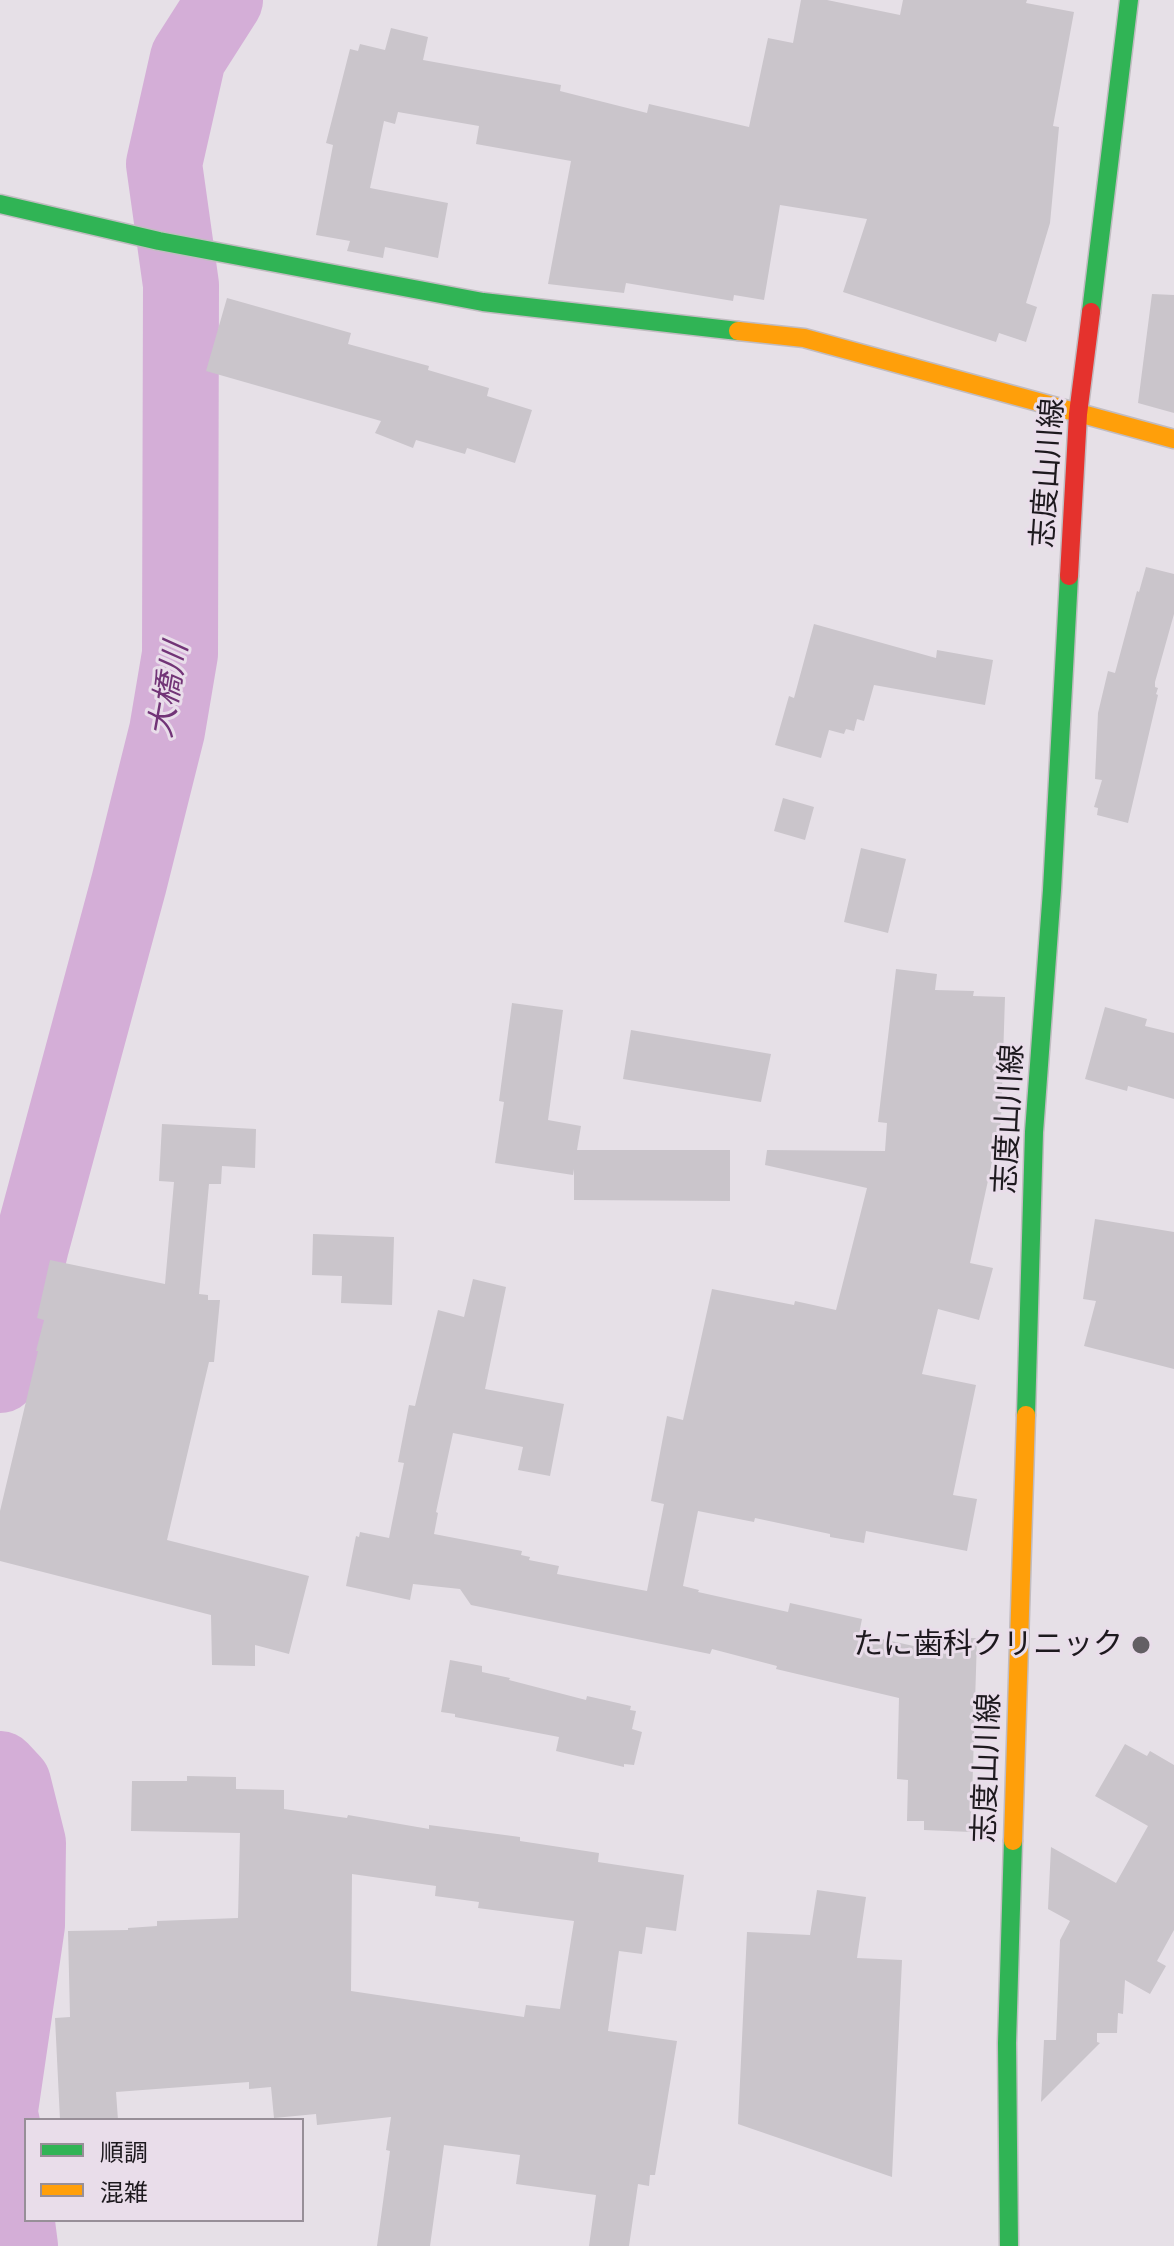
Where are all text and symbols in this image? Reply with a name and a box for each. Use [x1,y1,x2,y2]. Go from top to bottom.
street label: 志度山川線 [1025,397,1071,549]
water label: 大橋川 [142,639,196,741]
street label: 志度山川線 [987,1043,1031,1195]
place label: たに歯科クリニック [853,1627,1123,1663]
marker: たに歯科クリニック [1130,1634,1152,1656]
street label: 志度山川線 [966,1692,1008,1844]
legend [24,2118,304,2222]
text: 順調 [100,2137,148,2167]
text: 混雑 [100,2177,148,2207]

